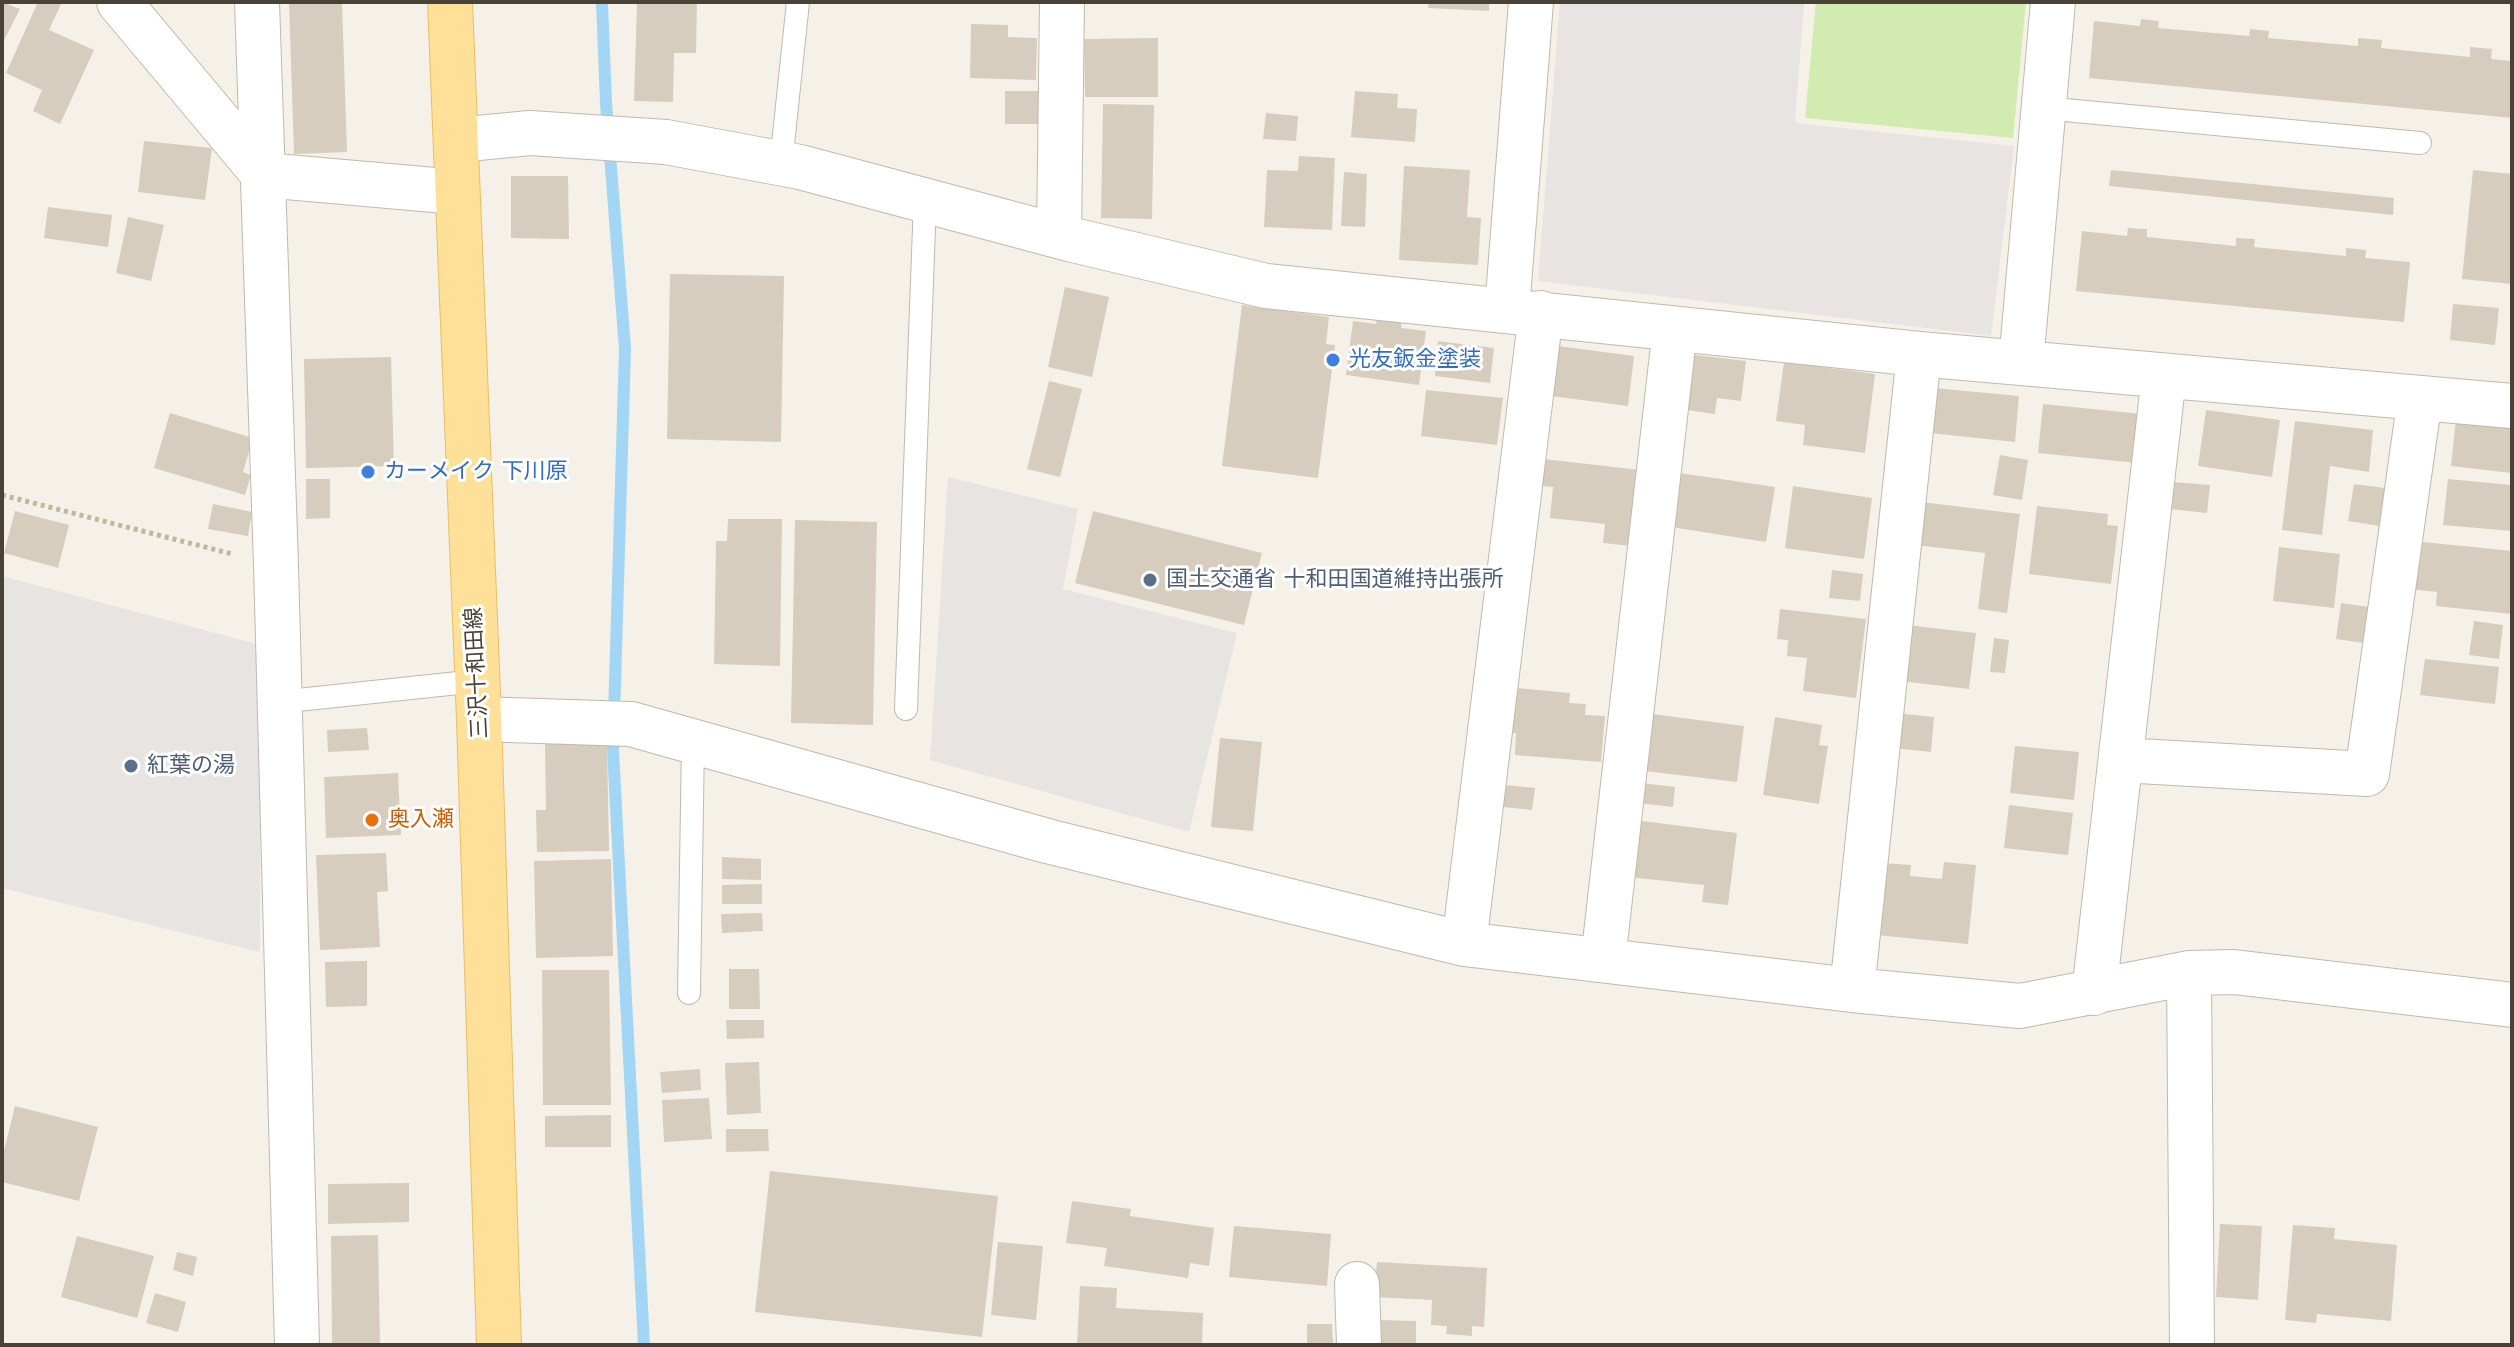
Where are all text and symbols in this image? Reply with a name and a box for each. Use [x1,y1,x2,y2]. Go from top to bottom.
place label: 光友鈑金塗装 [1349,347,1481,373]
marker: 光友鈑金塗装 [1324,351,1342,369]
place label: カーメイク 下川原 [384,459,568,485]
marker: カーメイク 下川原 [359,463,377,481]
place label: 国土交通省 十和田国道維持出張所 [1166,567,1504,593]
marker: 国土交通省 十和田国道維持出張所 [1141,571,1159,589]
street label: 三沢十和田線 [460,606,494,740]
place label: 紅葉の湯 [147,753,235,779]
marker: 紅葉の湯 [122,757,140,775]
place label: 奥入瀬 [388,807,454,833]
marker: 奥入瀬 [363,811,381,829]

